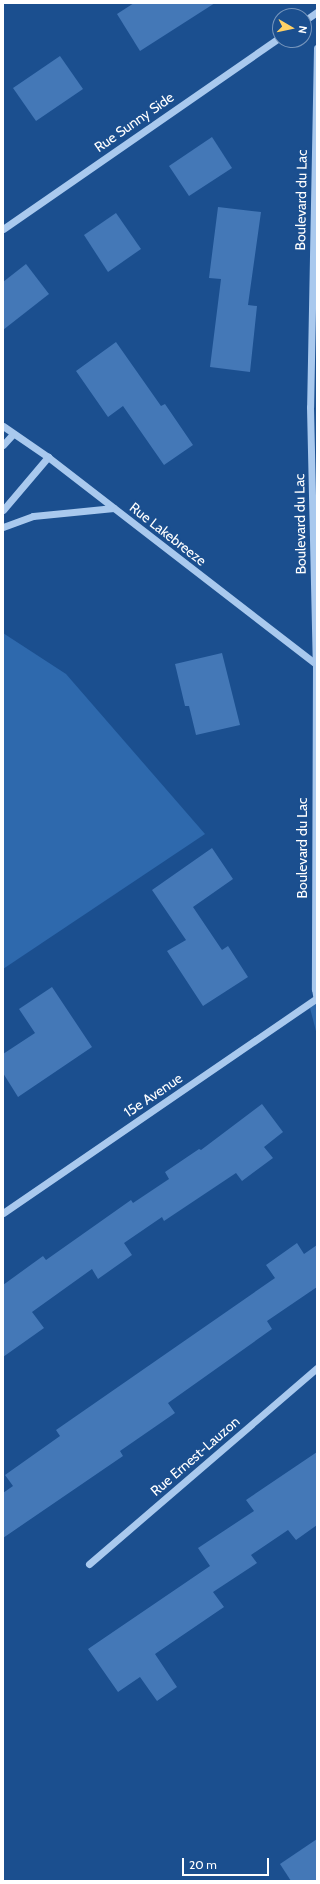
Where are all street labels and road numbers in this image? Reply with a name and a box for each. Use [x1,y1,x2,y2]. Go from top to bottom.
street label: Rue Sunny Side [91,88,177,156]
street label: Boulevard du Lac [292,149,310,251]
street label: Boulevard du Lac [291,473,309,575]
street label: Rue Lakebreeze [126,499,210,569]
street label: Boulevard du Lac [294,798,310,898]
street label: 15e Avenue [121,1069,185,1121]
street label: Rue Ernest-Lauzon [147,1413,243,1499]

